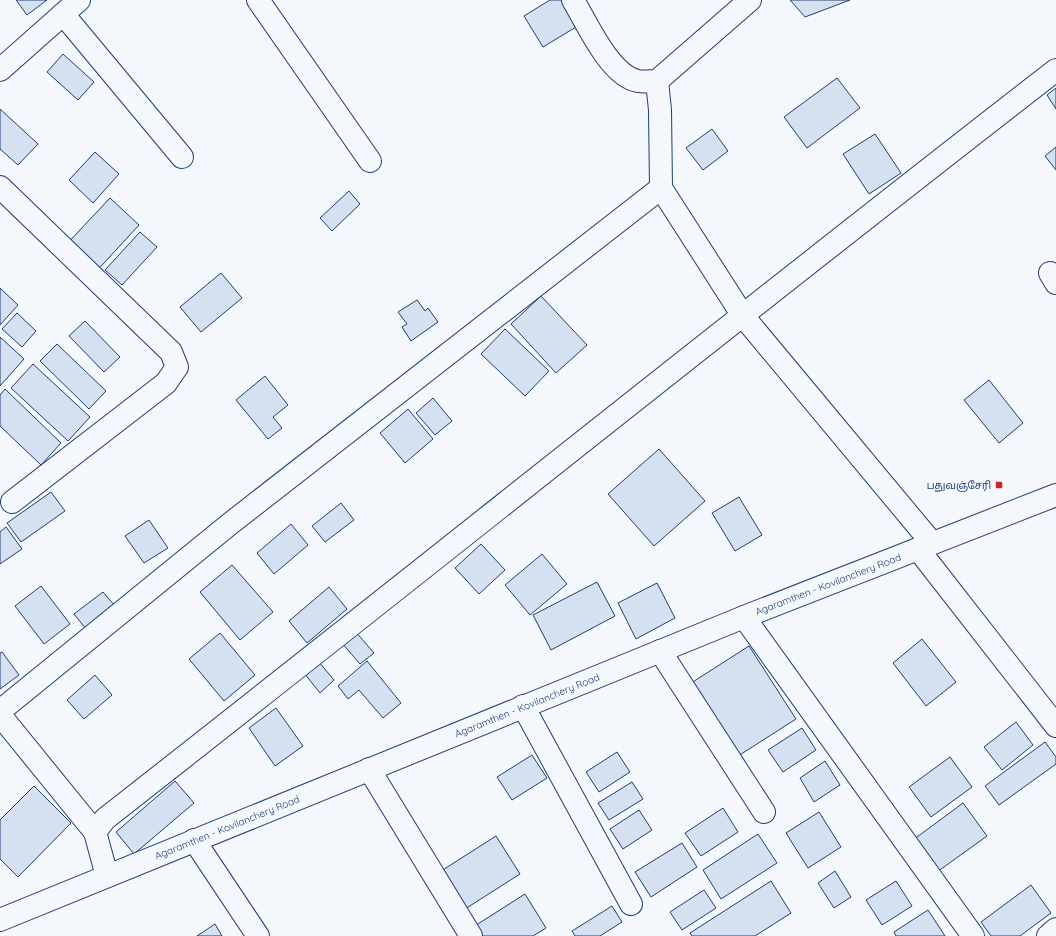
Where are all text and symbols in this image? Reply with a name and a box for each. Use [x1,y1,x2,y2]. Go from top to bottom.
place label: பதுவஞ்சேரி [927,479,991,492]
marker: பதுவஞ்சேரி [994,480,1004,490]
street label: Agaramthen - Kovilanchery Road [753,551,903,618]
street label: Agaramthen - Kovilanchery Road [453,670,602,741]
street label: Agaramthen - Kovilanchery Road [153,792,302,863]

